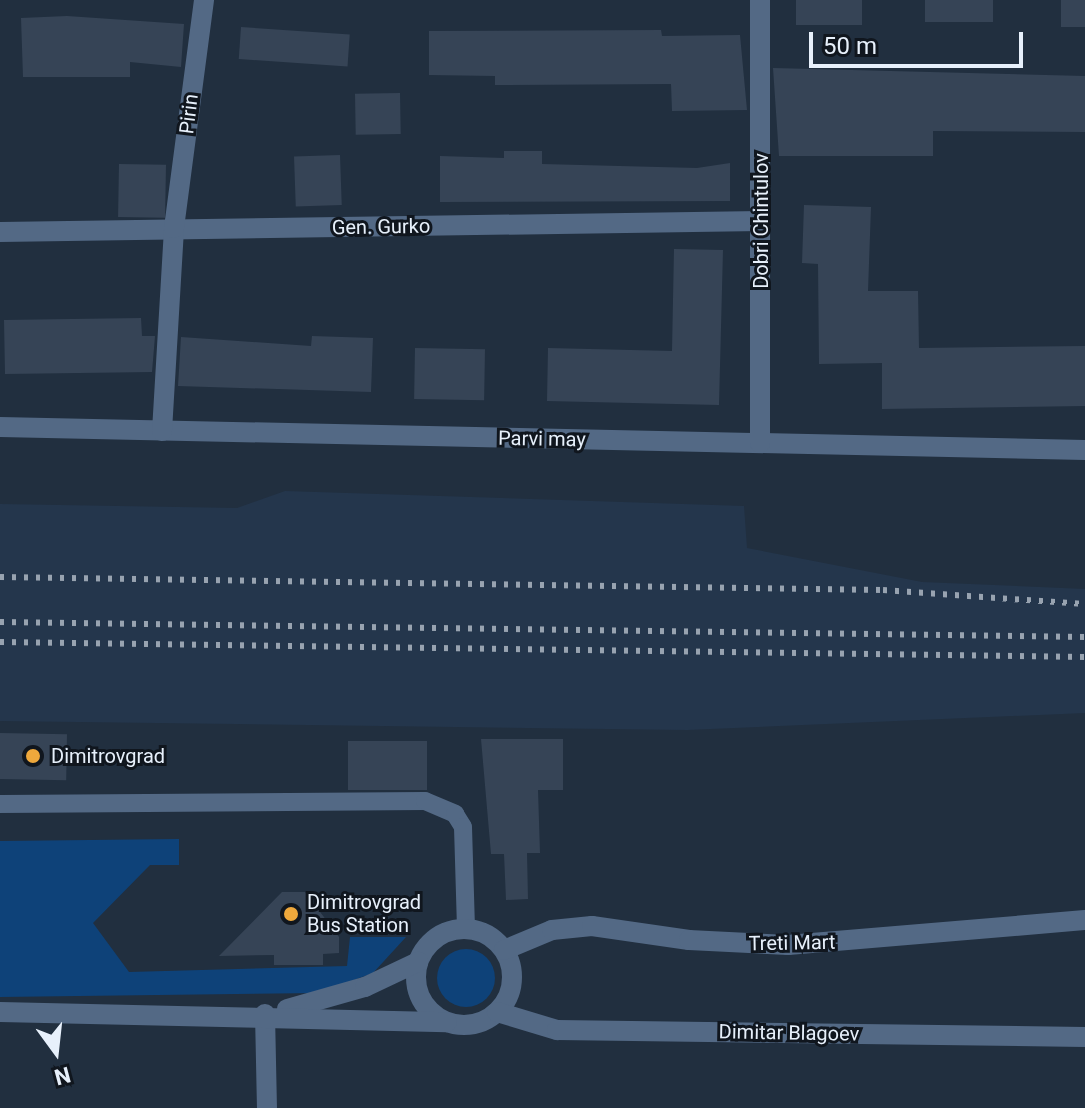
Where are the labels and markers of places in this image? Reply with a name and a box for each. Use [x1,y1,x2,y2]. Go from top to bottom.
place label: Dimitrovgrad [51,744,165,768]
marker: Dimitrovgrad [22,745,44,767]
place label: Dimitrovgrad Bus Station [307,890,421,937]
marker: Dimitrovgrad Bus Station [282,905,300,923]

